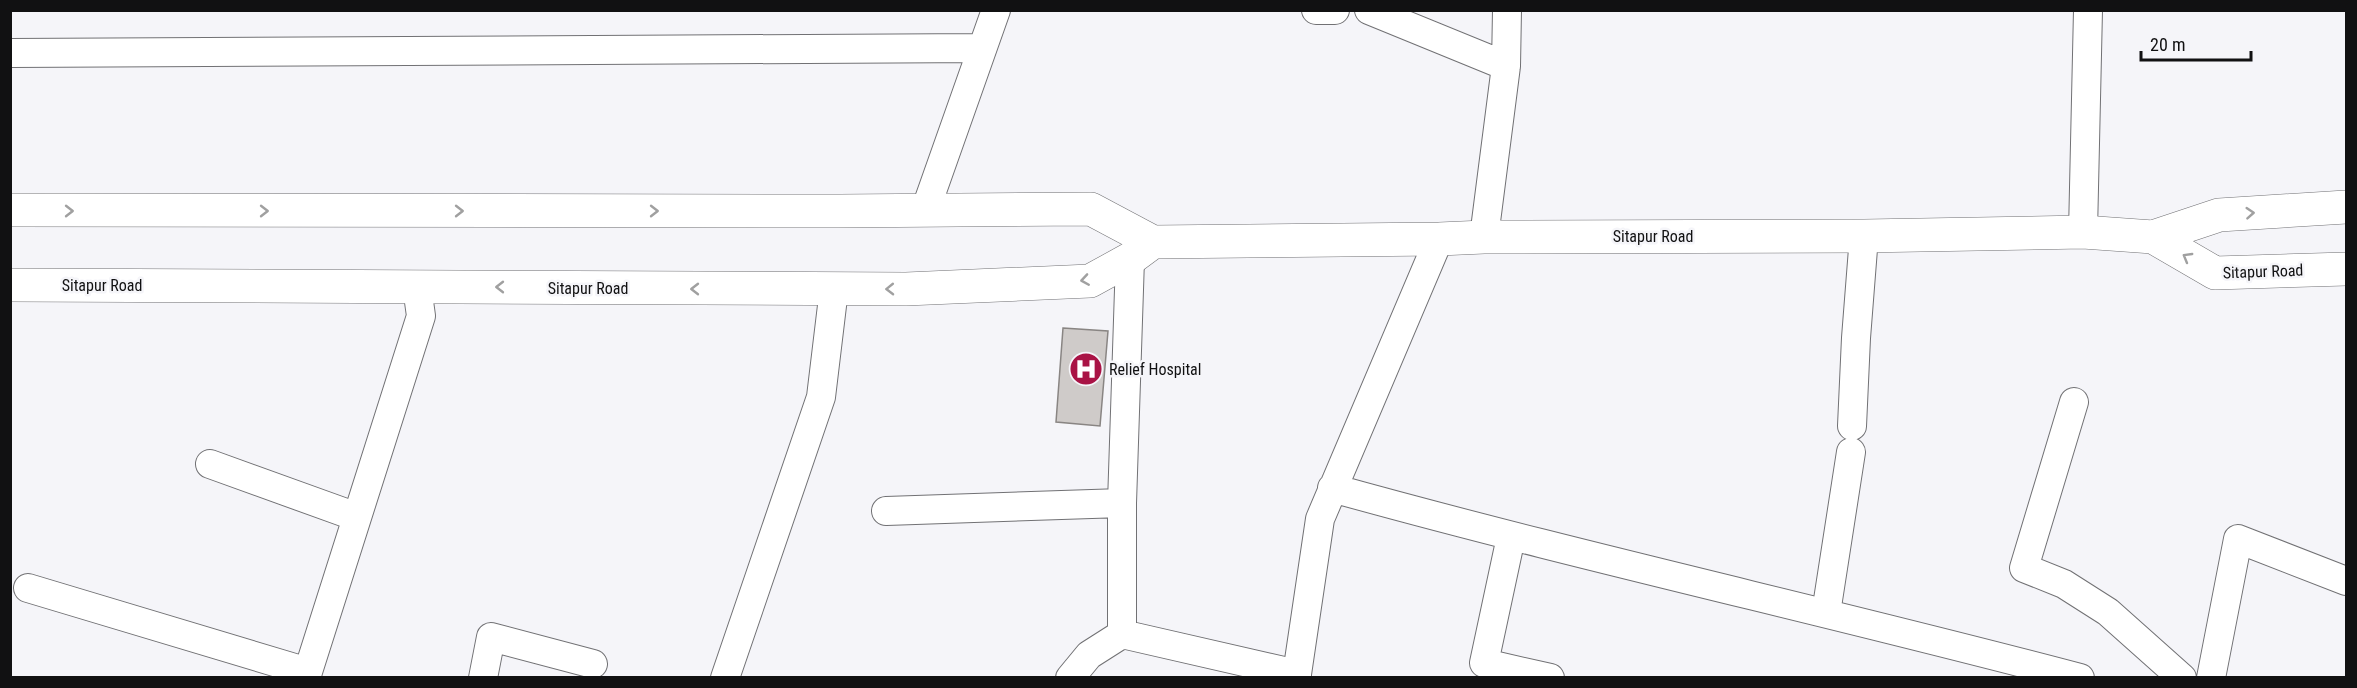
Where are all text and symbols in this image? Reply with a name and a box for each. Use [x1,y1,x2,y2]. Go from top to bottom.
scale bar [2141,24,2250,62]
text: 20 m [2150,34,2185,55]
one-way arrow [64,205,73,217]
one-way arrow [259,205,268,217]
one-way arrow [454,205,463,217]
one-way arrow [649,205,658,217]
one-way arrow [2246,207,2255,220]
street label: Sitapur Road [1613,227,1693,246]
one-way arrow [2183,253,2193,264]
street label: Sitapur Road [2222,261,2304,282]
one-way arrow [1080,274,1089,286]
street label: Sitapur Road [62,276,142,295]
street label: Sitapur Road [548,279,628,298]
one-way arrow [496,281,505,294]
one-way arrow [691,282,700,295]
one-way arrow [886,283,895,295]
hospital icon: Relief Hospital [1068,351,1104,387]
place label: Relief Hospital [1109,360,1201,379]

